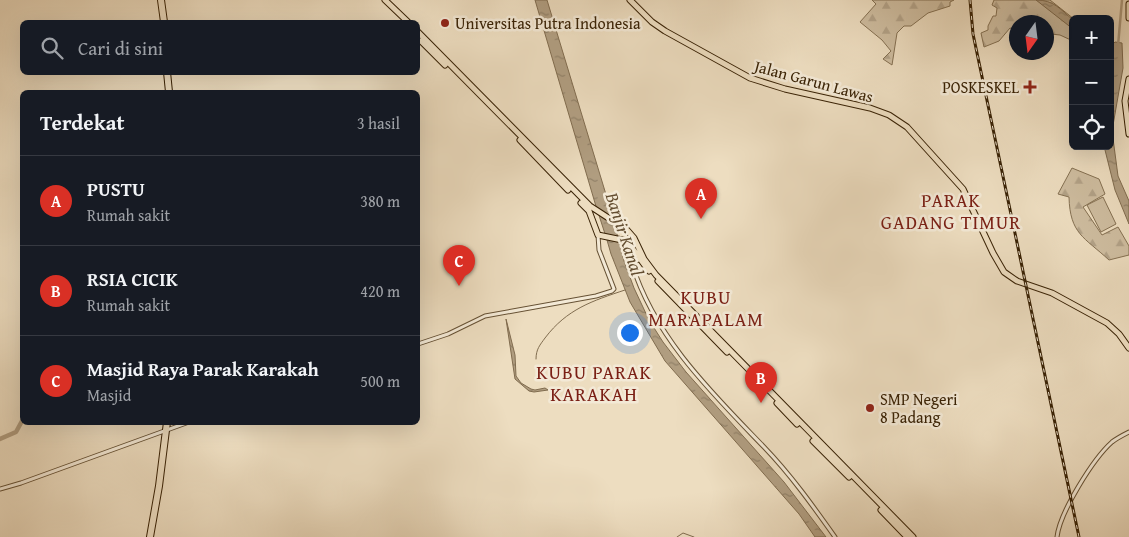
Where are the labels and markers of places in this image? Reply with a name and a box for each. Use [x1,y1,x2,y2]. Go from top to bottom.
place label: Universitas Putra Indonesia [455,11,641,35]
marker: Universitas Putra Indonesia [439,17,451,29]
place label: POSKESKEL [942,75,1019,99]
marker: POSKESKEL [1023,80,1037,94]
pin: A [685,178,717,219]
pin: C [443,245,475,286]
pin: B [745,362,777,403]
place label: SMP Negeri 8 Padang [880,387,958,429]
marker: SMP Negeri 8 Padang [864,402,876,414]

